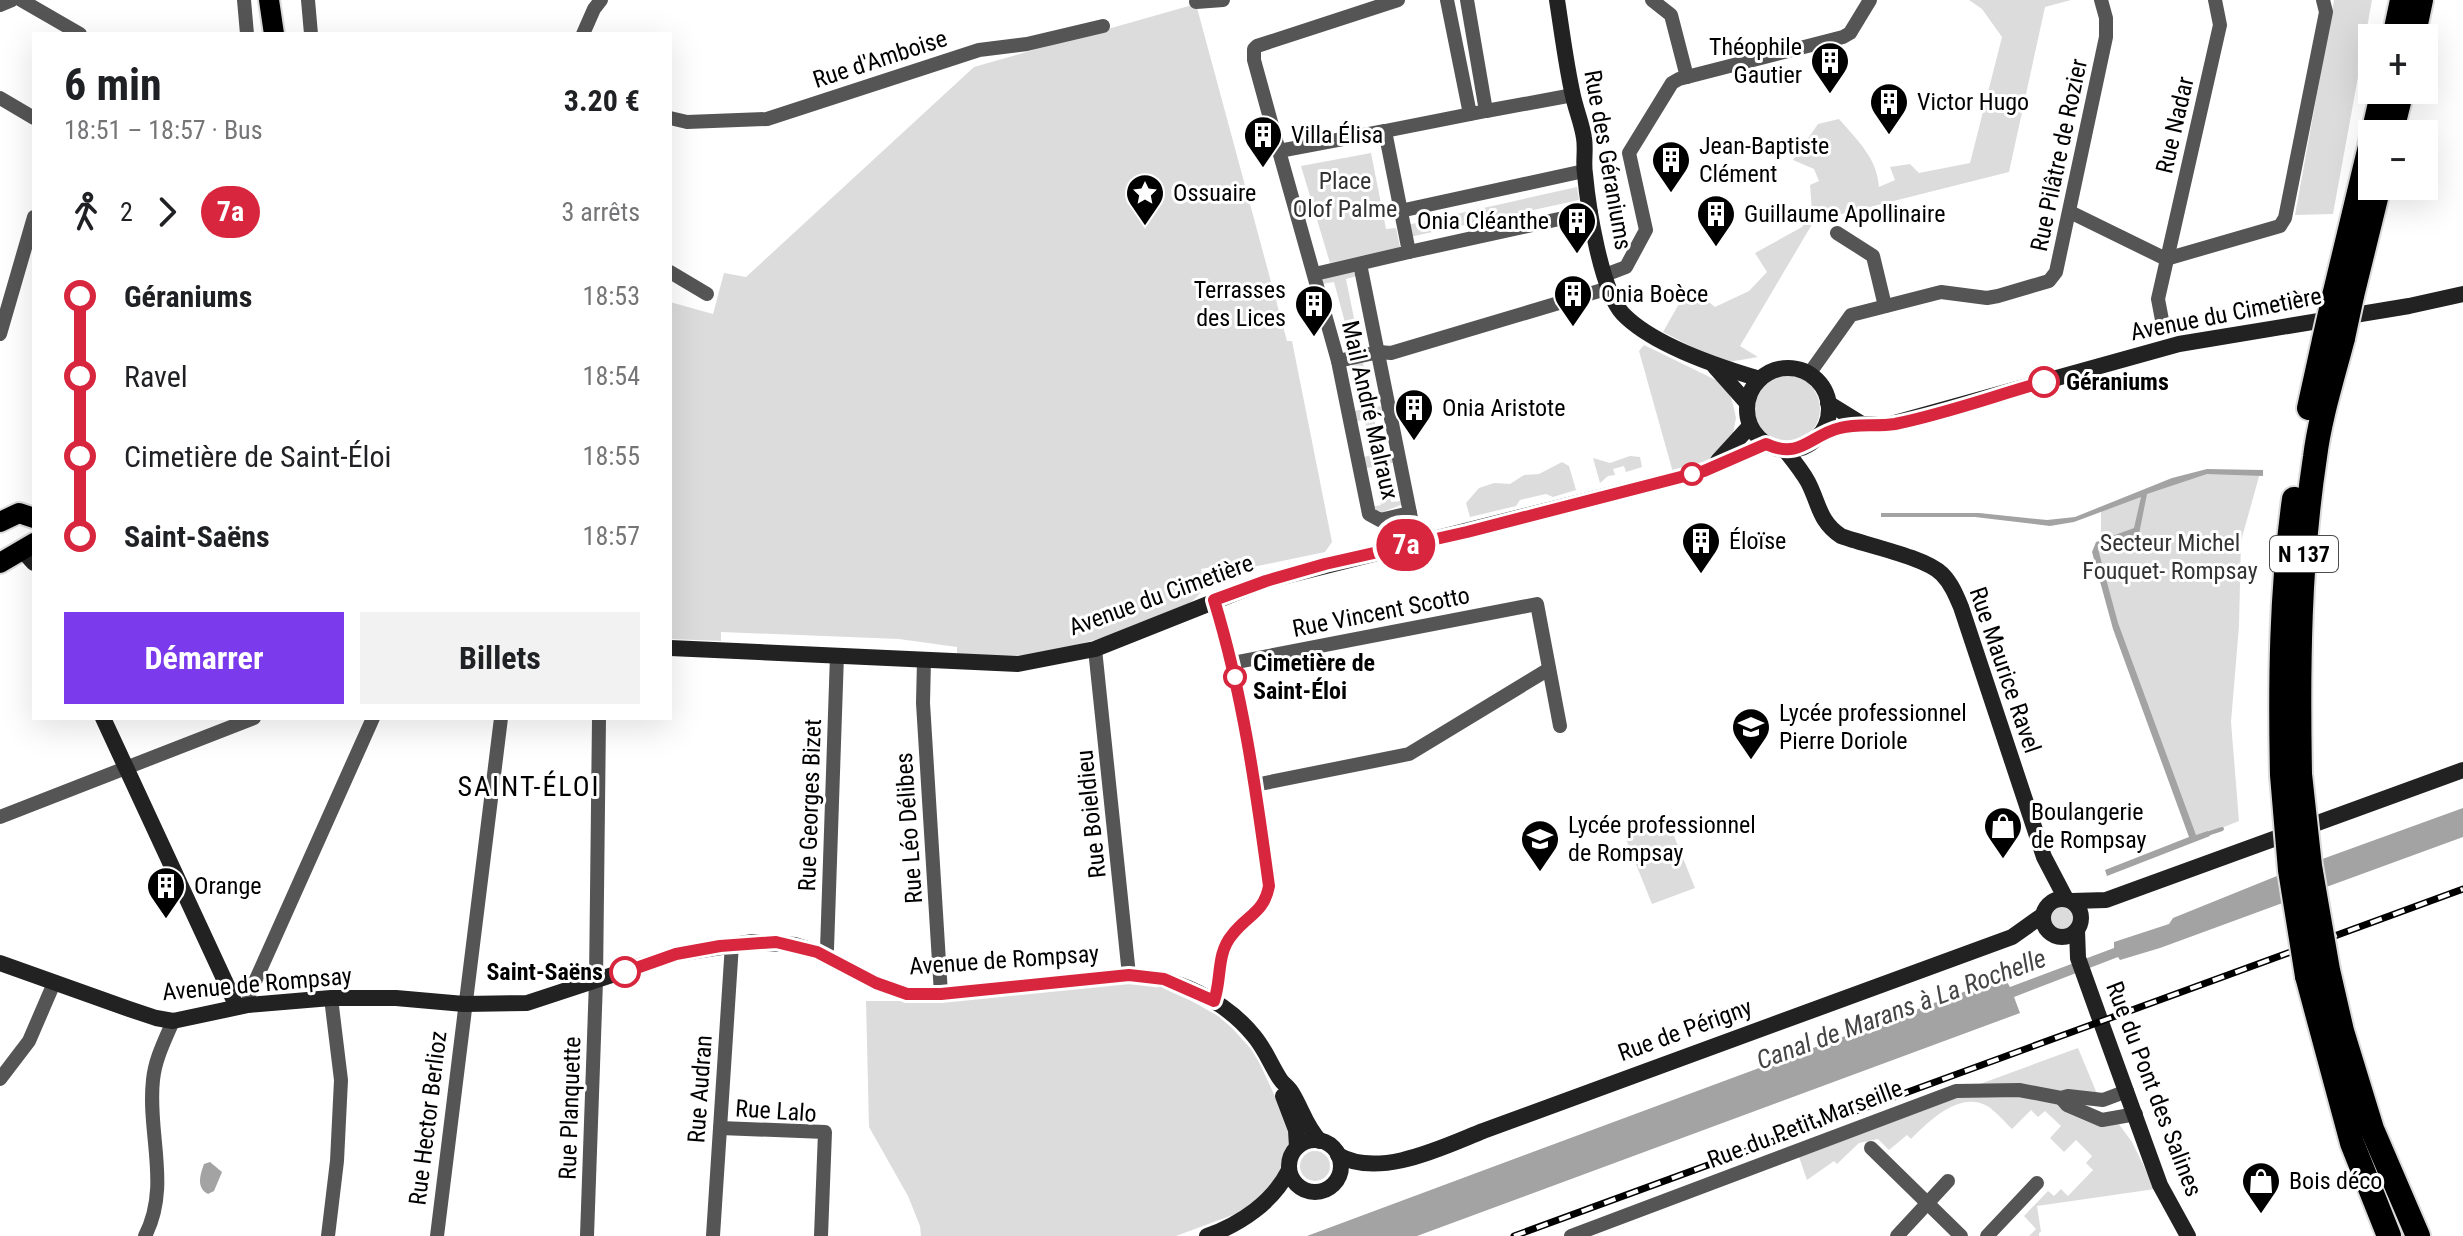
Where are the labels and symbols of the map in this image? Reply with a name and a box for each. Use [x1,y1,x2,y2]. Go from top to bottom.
street label: Rue d'Amboise [809,24,951,94]
place label: Théophile Gautier [1709,33,1802,89]
building icon: Théophile Gautier [1809,40,1851,95]
street label: Rue Pilâtre de Rozier [2025,56,2093,254]
street label: Rue des Géraniums [1578,68,1638,252]
street label: Rue Nadar [2150,74,2200,176]
building icon: Victor Hugo [1868,81,1910,136]
place label: Victor Hugo [1917,88,2029,116]
building icon: Villa Élisa [1242,114,1284,169]
place label: Villa Élisa [1291,121,1383,149]
place label: Jean-Baptiste Clément [1699,132,1829,188]
building icon: Jean-Baptiste Clément [1650,139,1692,194]
park label: Place Olof Palme [1293,167,1397,223]
place icon: Ossuaire [1124,172,1166,227]
place label: Ossuaire [1173,179,1256,207]
building icon: Guillaume Apollinaire [1695,193,1737,248]
building icon: Onia Cléanthe [1556,200,1598,255]
place label: Guillaume Apollinaire [1744,200,1945,228]
place label: Onia Cléanthe [1417,207,1549,235]
building icon: Onia Boèce [1552,273,1594,328]
place label: Terrasses des Lices [1194,276,1286,332]
place label: Onia Boèce [1601,280,1708,308]
street label: Avenue du Cimetière [2128,282,2324,346]
building icon: Terrasses des Lices [1293,283,1335,338]
street label: Mail André Malraux [1336,318,1404,502]
marker: Géraniums [2029,367,2059,397]
place label: Géraniums [2066,368,2169,396]
building icon: Onia Aristote [1393,387,1435,442]
place label: Onia Aristote [1442,394,1565,422]
unlabelled marker [1681,463,1703,485]
line badge: 7a [1370,519,1442,571]
building icon: Éloïse [1680,520,1722,575]
place label: Éloïse [1729,527,1786,555]
park label: Secteur Michel Fouquet- Rompsay [2082,529,2258,585]
road number: N 137 [2270,536,2338,572]
street label: Avenue du Cimetière [1065,549,1257,641]
street label: Rue Vincent Scotto [1290,581,1472,643]
street label: Rue Maurice Ravel [1963,583,2047,757]
place label: Cimetière de Saint-Éloi [1253,649,1375,705]
marker: Cimetière de Saint-Éloi [1224,666,1246,688]
place label: Lycée professionnel Pierre Doriole [1779,699,1967,755]
school or university icon: Lycée professionnel Pierre Doriole [1730,706,1772,761]
street label: Rue Georges Bizet [793,718,827,892]
street label: Rue Boieldieu [1070,748,1112,880]
street label: Rue Léo Délibes [890,752,928,904]
district label: SAINT-ÉLOI [457,770,601,803]
place label: Boulangerie de Rompsay [2031,798,2147,854]
shop icon: Boulangerie de Rompsay [1982,805,2024,860]
place label: Lycée professionnel de Rompsay [1568,811,1756,867]
school or university icon: Lycée professionnel de Rompsay [1519,818,1561,873]
building icon: Orange [145,865,187,920]
place label: Orange [194,872,261,900]
street label: Avenue de Rompsay [908,939,1100,981]
water label: Canal de Marans à La Rochelle [1752,943,2050,1075]
marker: Saint-Saëns [610,957,640,987]
place label: Saint-Saëns [486,958,603,986]
street label: Avenue de Rompsay [161,962,353,1006]
street label: Rue du Pont des Salines [2100,978,2208,1200]
street label: Rue de Périgny [1614,993,1756,1067]
street label: Rue Hector Berlioz [403,1029,453,1207]
street label: Rue Audran [682,1034,718,1144]
street label: Rue Planquette [554,1036,586,1180]
street label: Rue du Petit Marseille [1704,1074,1906,1174]
street label: Rue Lalo [734,1094,818,1128]
shop icon: Bois déco [2240,1160,2282,1215]
place label: Bois déco [2289,1167,2382,1195]

